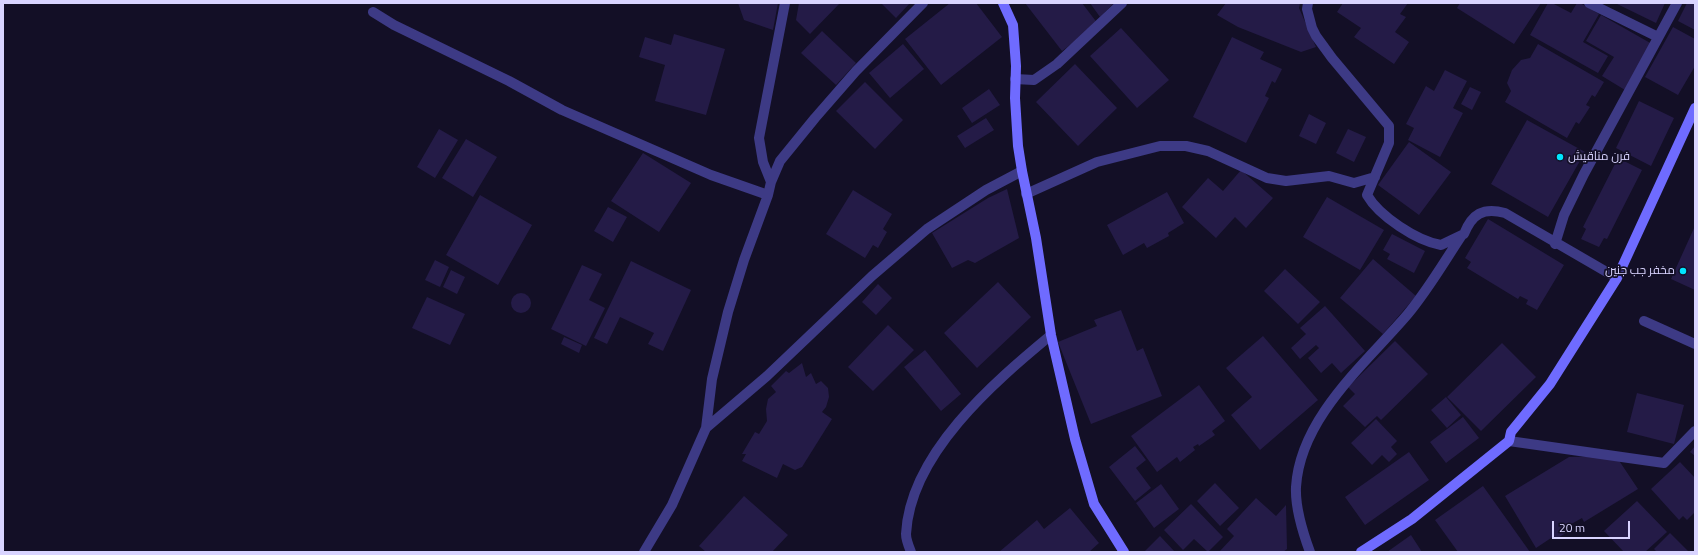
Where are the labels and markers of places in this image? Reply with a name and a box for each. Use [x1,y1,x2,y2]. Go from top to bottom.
place label: فرن مناقيش [1568,150,1630,164]
marker: فرن مناقيش [1555,152,1565,162]
place label: مخفر جب جنين [1605,264,1675,278]
marker: مخفر جب جنين [1678,266,1688,276]

